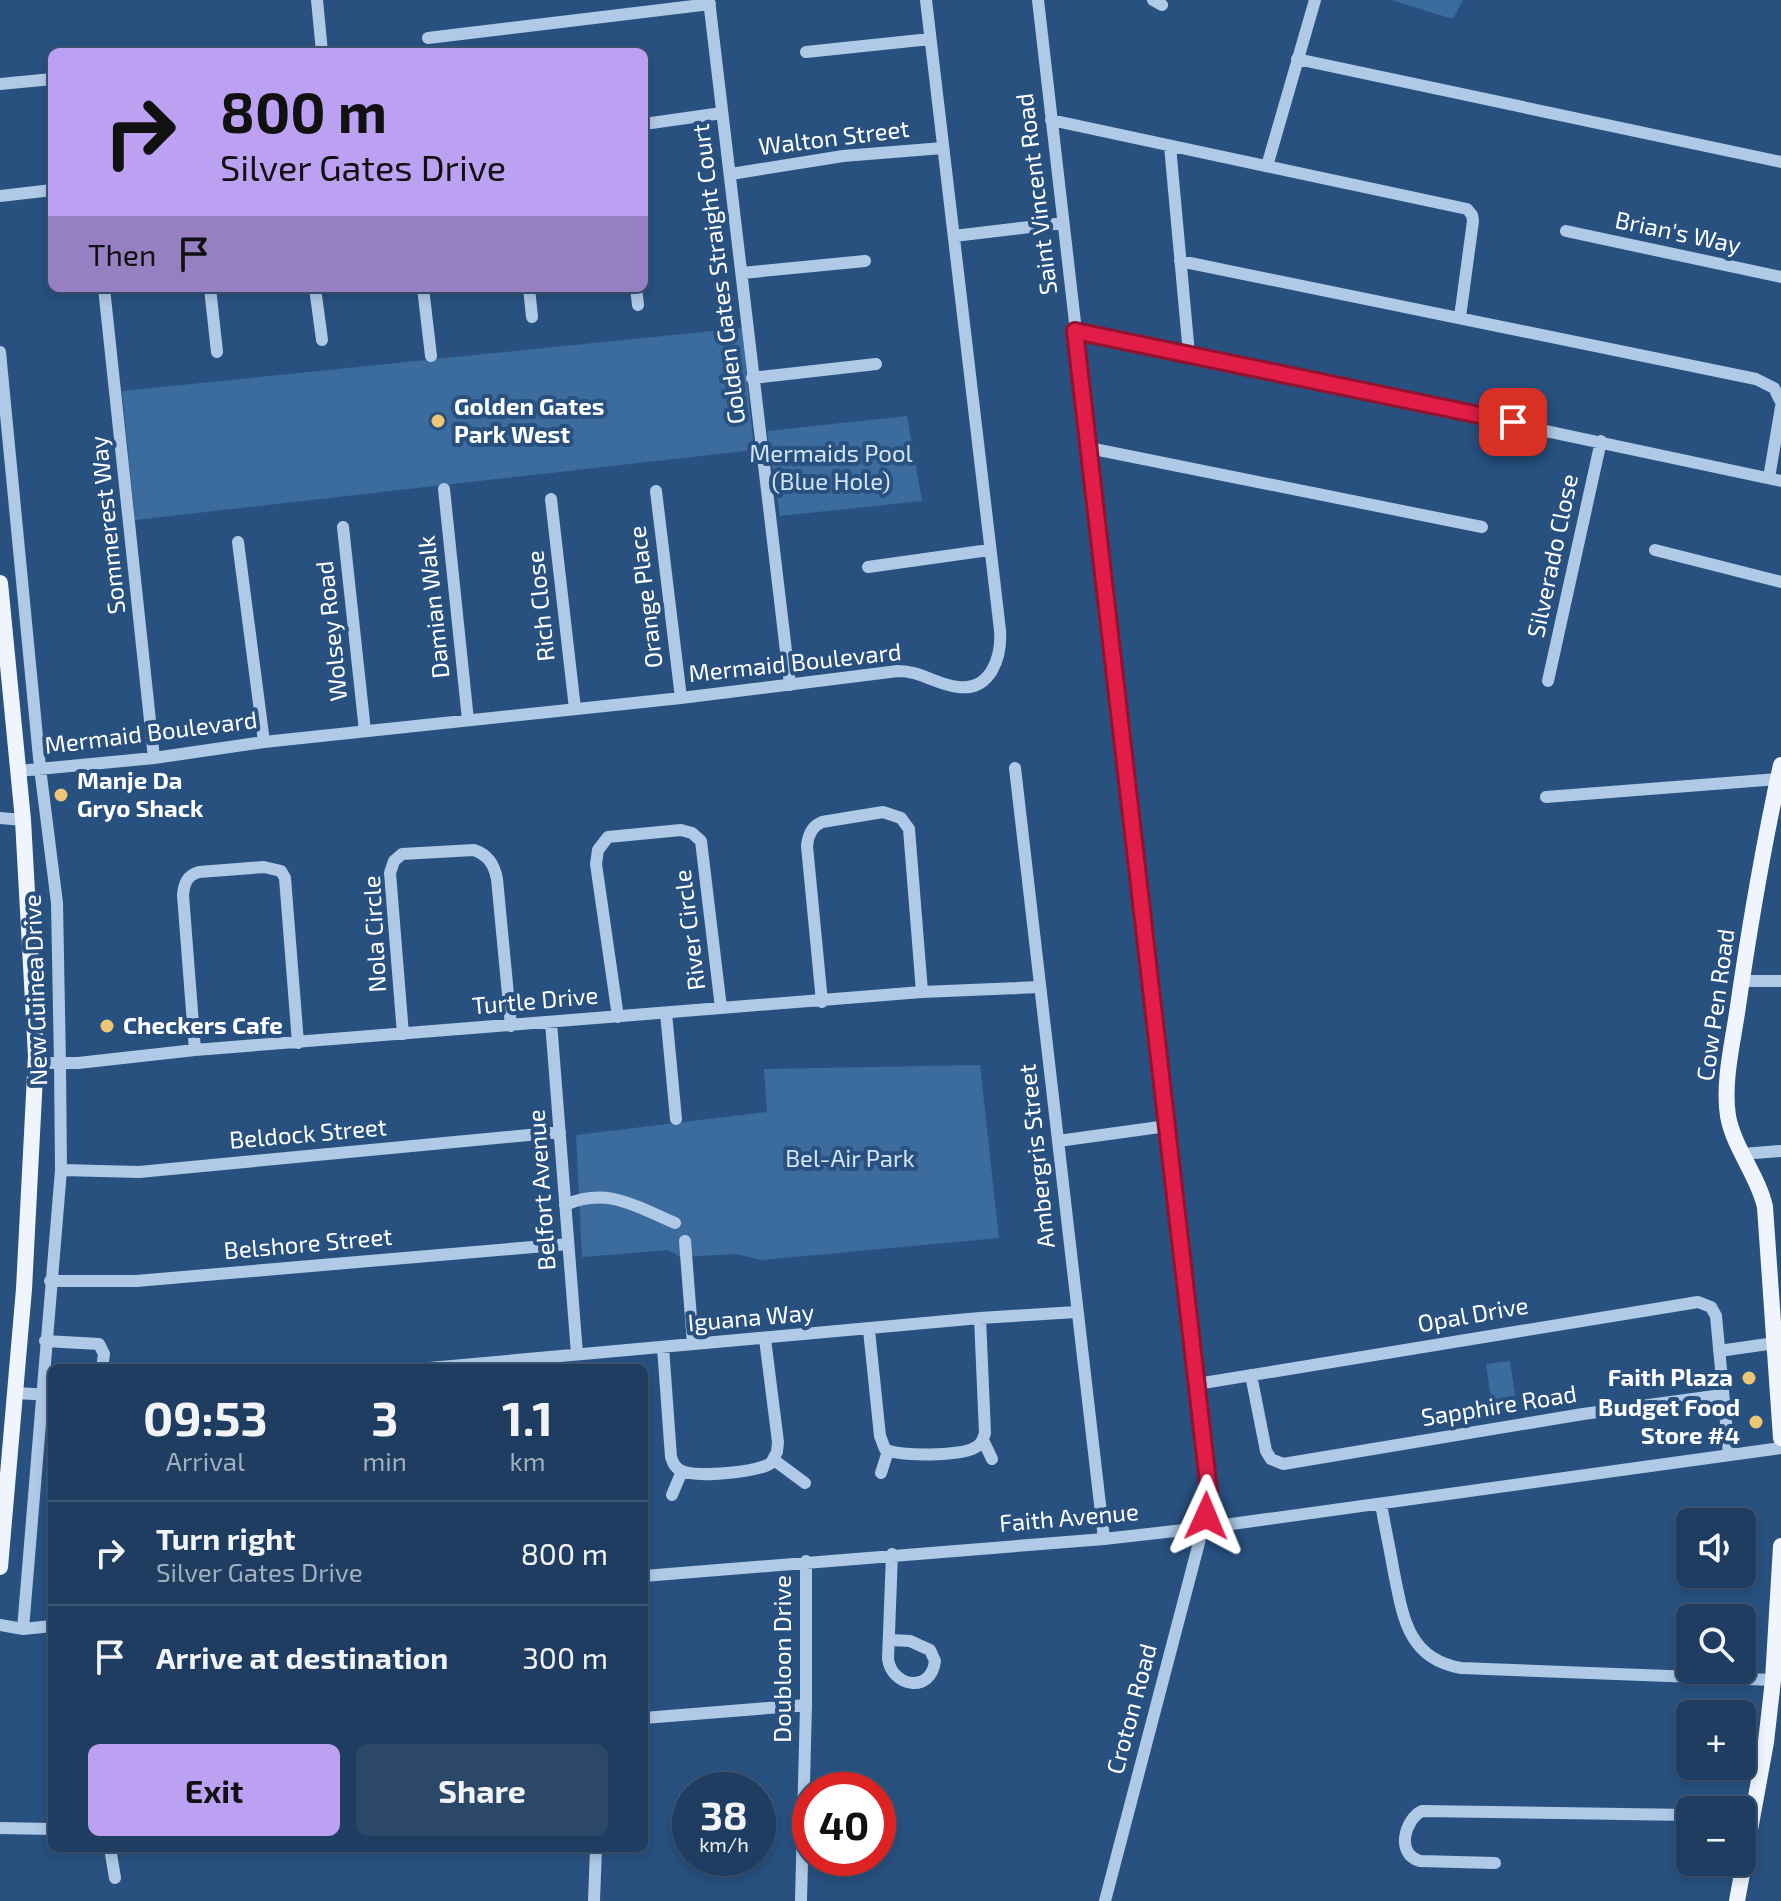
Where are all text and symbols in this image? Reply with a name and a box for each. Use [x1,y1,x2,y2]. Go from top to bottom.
text: 800 m [220,77,387,144]
icon: right [88,80,192,184]
street label: Saint Vincent Road [1009,92,1062,297]
street label: Walton Street [757,113,911,160]
street label: Golden Gates Straight Court [685,122,750,426]
text: Silver Gates Drive [220,145,506,188]
street label: Brian's Way [1613,204,1744,259]
icon: arrive [172,232,216,276]
text: Then [88,236,156,272]
pin [1479,388,1547,456]
place label: Golden Gates Park West [454,391,604,448]
icon: arrive [1491,400,1535,444]
marker: Golden Gates Park West [429,412,447,430]
street label: Sommerest Way [83,434,130,616]
park label: Mermaids Pool (Blue Hole) [749,438,913,495]
street label: Silverado Close [1520,471,1583,640]
street label: Orange Place [621,524,668,670]
street label: Damian Walk [411,534,454,680]
street label: Rich Close [519,549,560,663]
street label: Wolsey Road [309,560,352,703]
street label: Mermaid Boulevard [687,636,903,687]
street label: Mermaid Boulevard [43,704,259,759]
place label: Manje Da Gryo Shack [77,765,204,822]
marker: Manje Da Gryo Shack [52,786,70,804]
street label: River Circle [667,868,710,992]
street label: Nola Circle [356,875,391,993]
street label: New Guinea Drive [17,894,52,1086]
street label: Cow Pen Road [1689,927,1740,1083]
street label: Turtle Drive [471,980,599,1019]
place label: Checkers Cafe [123,1010,283,1039]
marker: Checkers Cafe [98,1017,116,1035]
street label: Ambergris Street [1011,1063,1060,1250]
street label: Belfort Avenue [520,1109,561,1272]
street label: Beldock Street [228,1111,388,1154]
park label: Bel-Air Park [785,1143,915,1172]
street label: Belshore Street [222,1221,393,1264]
street label: Opal Drive [1415,1290,1530,1338]
street label: Iguana Way [686,1296,816,1336]
place label: Faith Plaza [1608,1362,1733,1391]
marker: Faith Plaza [1740,1369,1758,1387]
street label: Sapphire Road [1419,1378,1579,1431]
text: 09:53 [143,1388,268,1446]
text: 3 [371,1388,398,1446]
text: 1.1 [502,1388,553,1446]
place label: Budget Food Store #4 [1598,1392,1740,1449]
marker: Budget Food Store #4 [1747,1413,1765,1431]
text: Arrival [166,1445,245,1476]
text: min [363,1445,407,1476]
text: km [509,1445,545,1476]
position arrow [1164,1474,1248,1558]
street label: Faith Avenue [998,1496,1140,1537]
map controls [1676,1508,1756,1876]
button: sound [1676,1508,1756,1588]
text: Turn right [156,1520,296,1556]
icon: right [88,1531,132,1575]
text: 800 m [521,1535,608,1571]
text: Silver Gates Drive [156,1556,363,1587]
street label: Doubloon Drive [767,1575,796,1743]
button: search [1676,1604,1756,1684]
icon: arrive [88,1635,132,1679]
text: Arrive at destination [156,1639,448,1675]
text: 300 m [522,1639,608,1675]
street label: Croton Road [1099,1640,1162,1777]
button: + [1676,1700,1756,1780]
button: Exit [88,1744,340,1836]
button: Share [356,1744,608,1836]
speed limit sign: 40 [792,1772,896,1876]
text: 38 [700,1790,748,1838]
button: − [1676,1796,1756,1876]
text: km/h [699,1832,749,1856]

